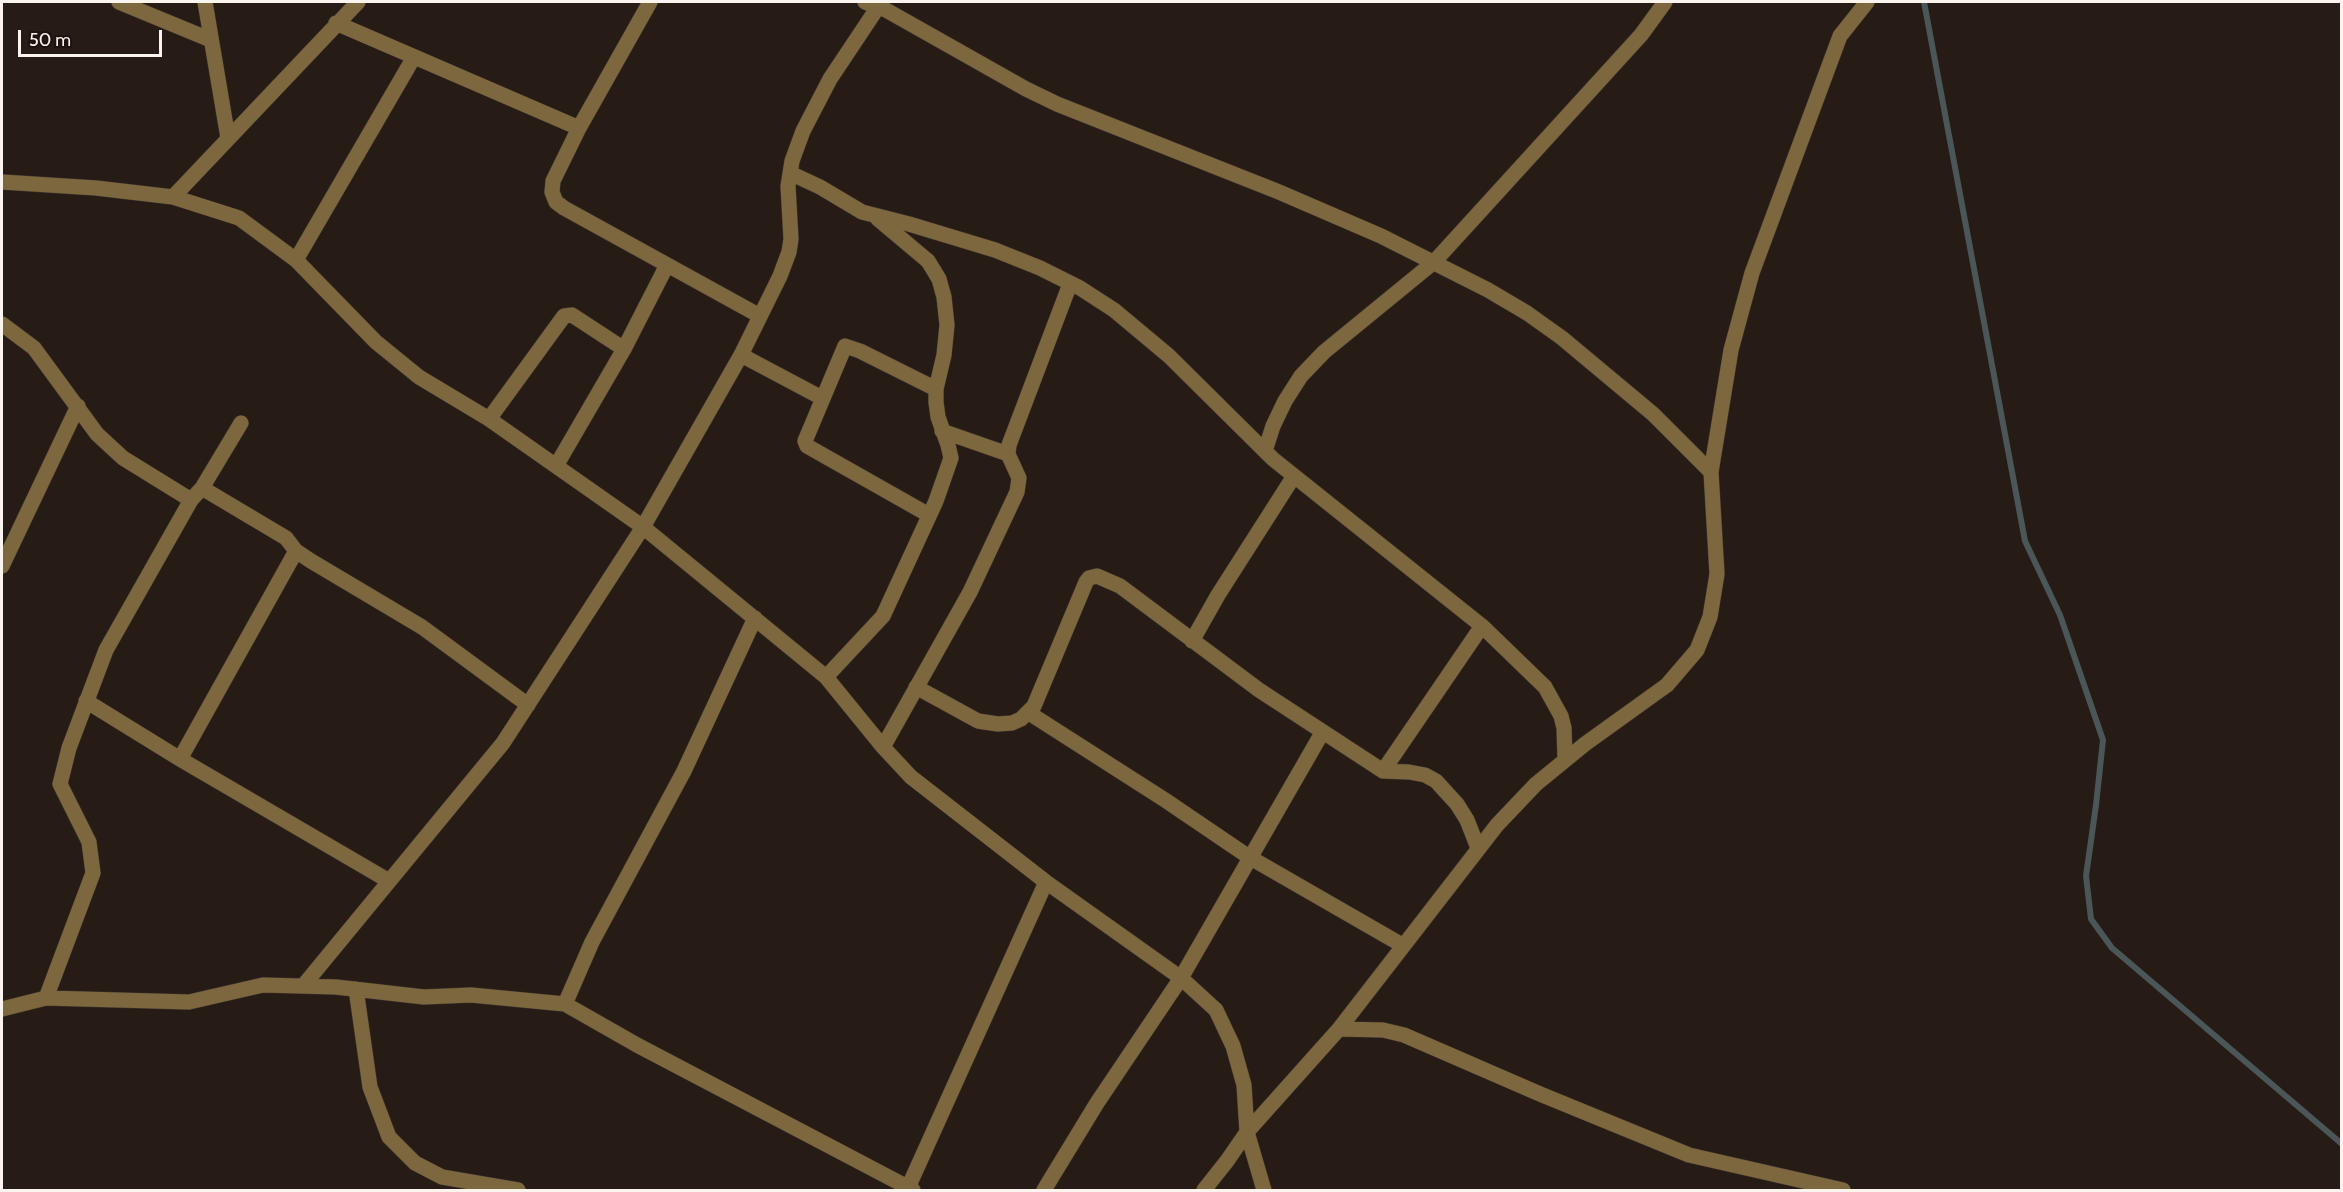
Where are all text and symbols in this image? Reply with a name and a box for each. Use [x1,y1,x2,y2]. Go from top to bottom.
scale bar [21,18,165,56]
text: 50 m [29,29,71,51]

